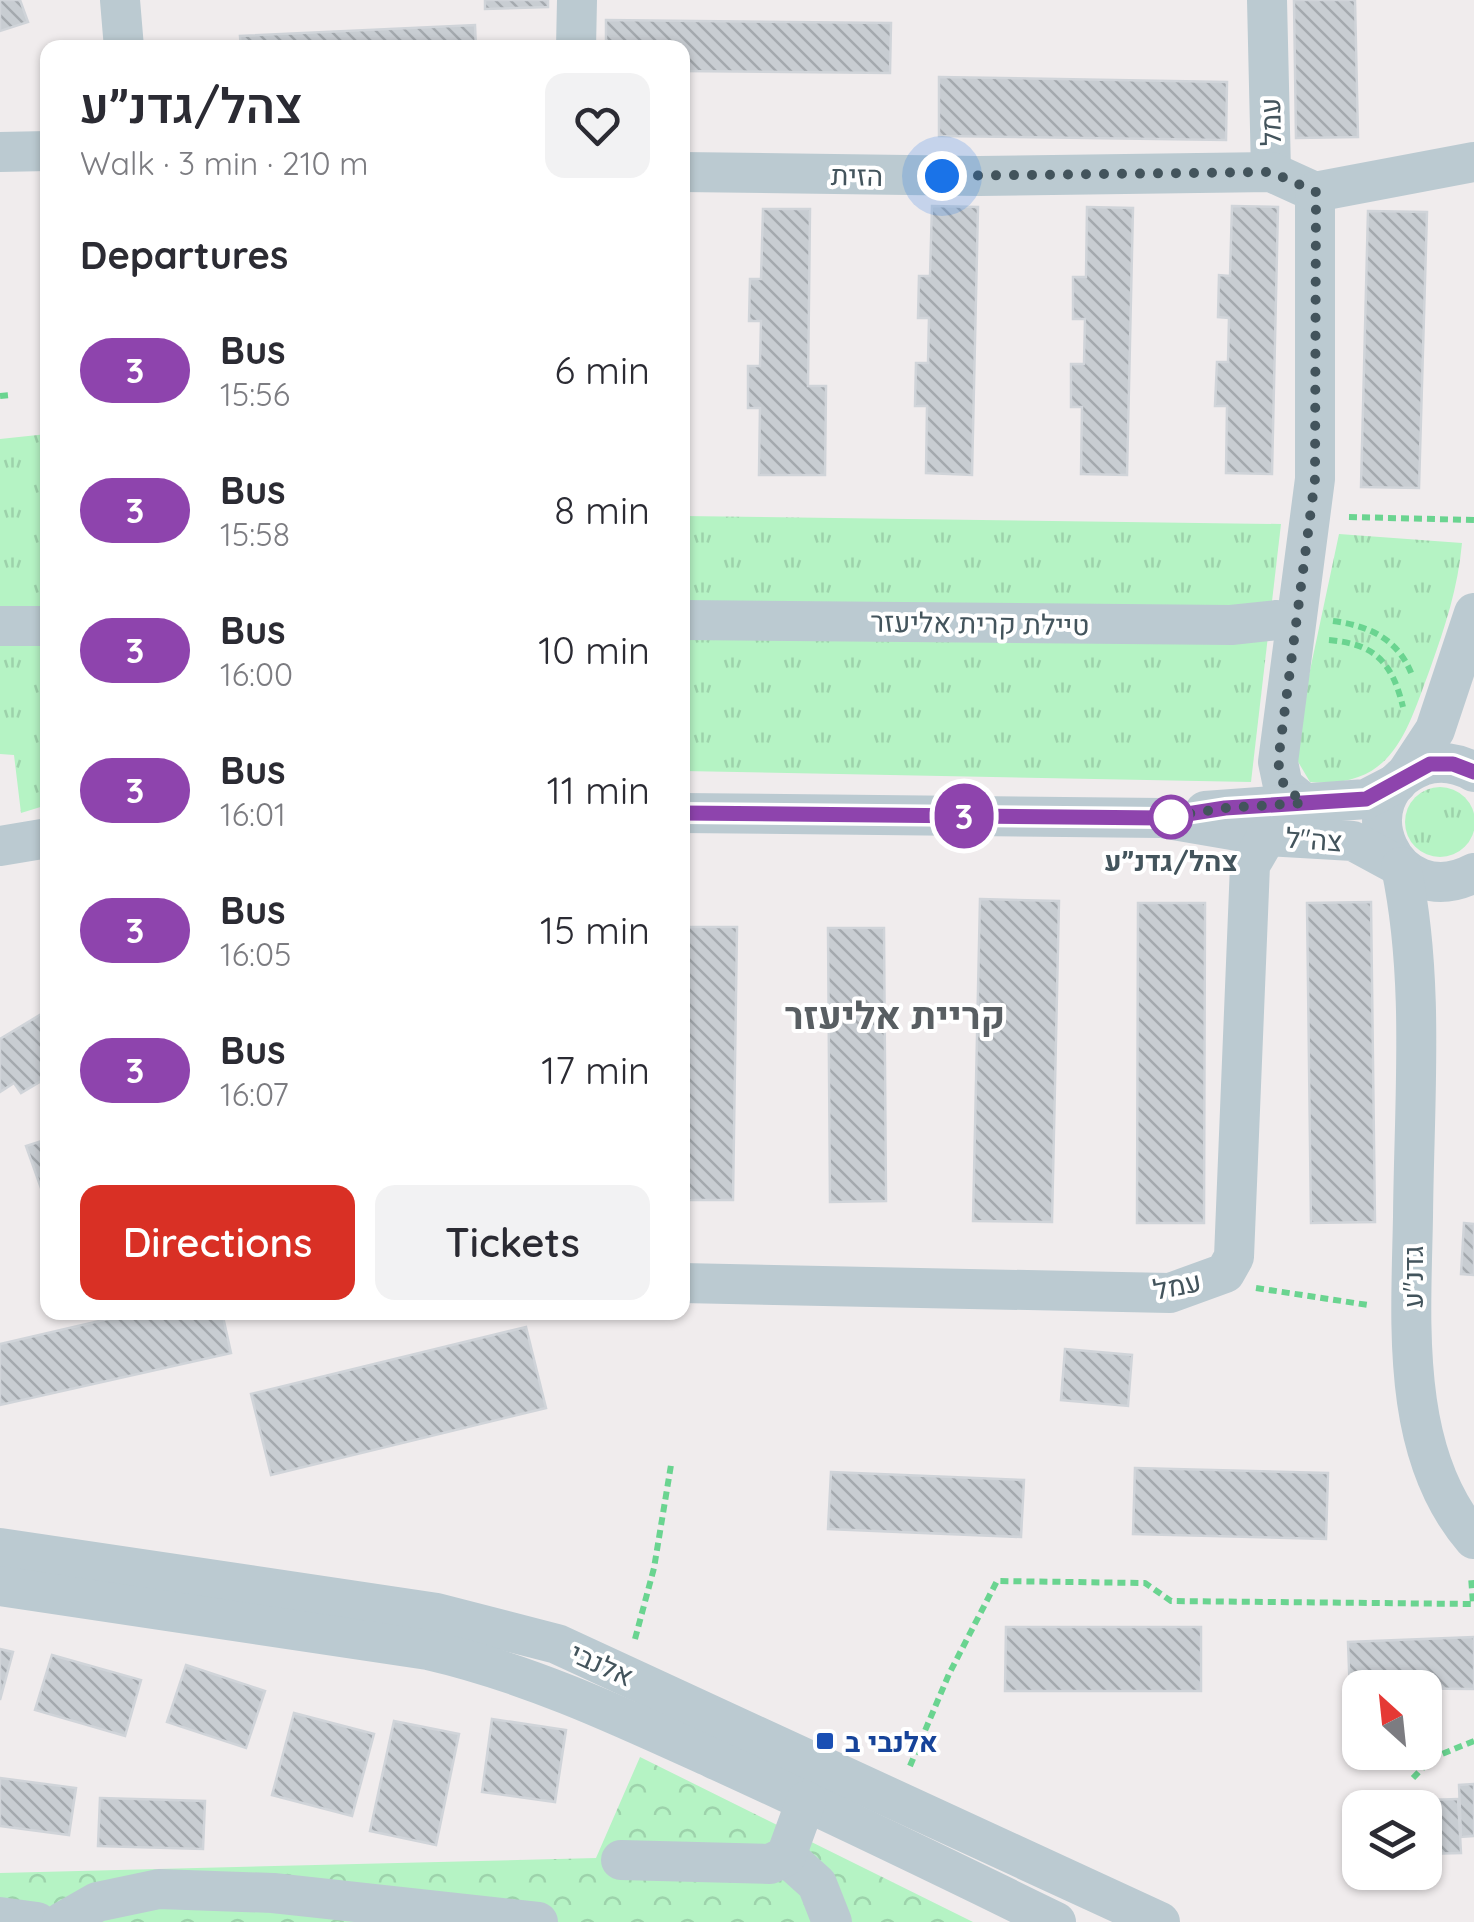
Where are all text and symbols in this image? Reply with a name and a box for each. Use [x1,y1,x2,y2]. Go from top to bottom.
button: heart [545,73,650,178]
text: צהל/גדנ״ע [80,75,302,135]
street label: עמל [1252,98,1288,146]
text: Walk · 3 min · 210 m [80,143,368,183]
your location [917,151,967,201]
street label: הזית [831,157,883,193]
text: Departures [80,231,288,279]
text: Bus [220,326,286,374]
text: 6 min [554,346,650,394]
text: 3 [126,348,144,392]
text: 15:56 [220,374,290,414]
text: Bus [220,466,286,514]
text: 8 min [554,486,650,534]
text: 3 [126,488,144,532]
text: 15:58 [220,514,290,554]
street label: טיילת קרית אליעזר [870,604,1090,642]
text: Bus [220,606,286,654]
text: 10 min [538,626,650,674]
text: 3 [126,628,144,672]
text: 16:00 [220,654,293,694]
text: Bus [220,746,286,794]
text: 11 min [547,766,650,814]
text: 3 [126,768,144,812]
line badge: 3 [932,784,996,848]
text: 16:01 [220,794,286,834]
text: 3 [955,794,973,838]
marker: צהל/גדנ״ע [1150,796,1192,838]
street label: צה"ל [1284,820,1344,858]
place label: צהל/גדנ״ע [1104,843,1238,878]
text: Bus [220,886,286,934]
text: 15 min [540,906,650,954]
text: 3 [126,908,144,952]
text: 16:05 [220,934,292,974]
district label: קריית אליעזר [785,991,1005,1039]
text: Bus [220,1026,286,1074]
text: 17 min [541,1046,650,1094]
text: 3 [126,1048,144,1092]
text: 16:07 [220,1074,289,1114]
button: Directions [80,1185,355,1300]
button: Tickets [375,1185,650,1300]
street label: גדנ"ע [1395,1246,1430,1308]
street label: עמל [1150,1263,1204,1307]
street label: אלנבי [565,1635,639,1693]
north arrow [1342,1670,1442,1770]
map controls [1342,1670,1442,1890]
place label: אלנבי ב [845,1724,938,1759]
marker: אלנבי ב [814,1730,836,1752]
button: layers [1342,1790,1442,1890]

